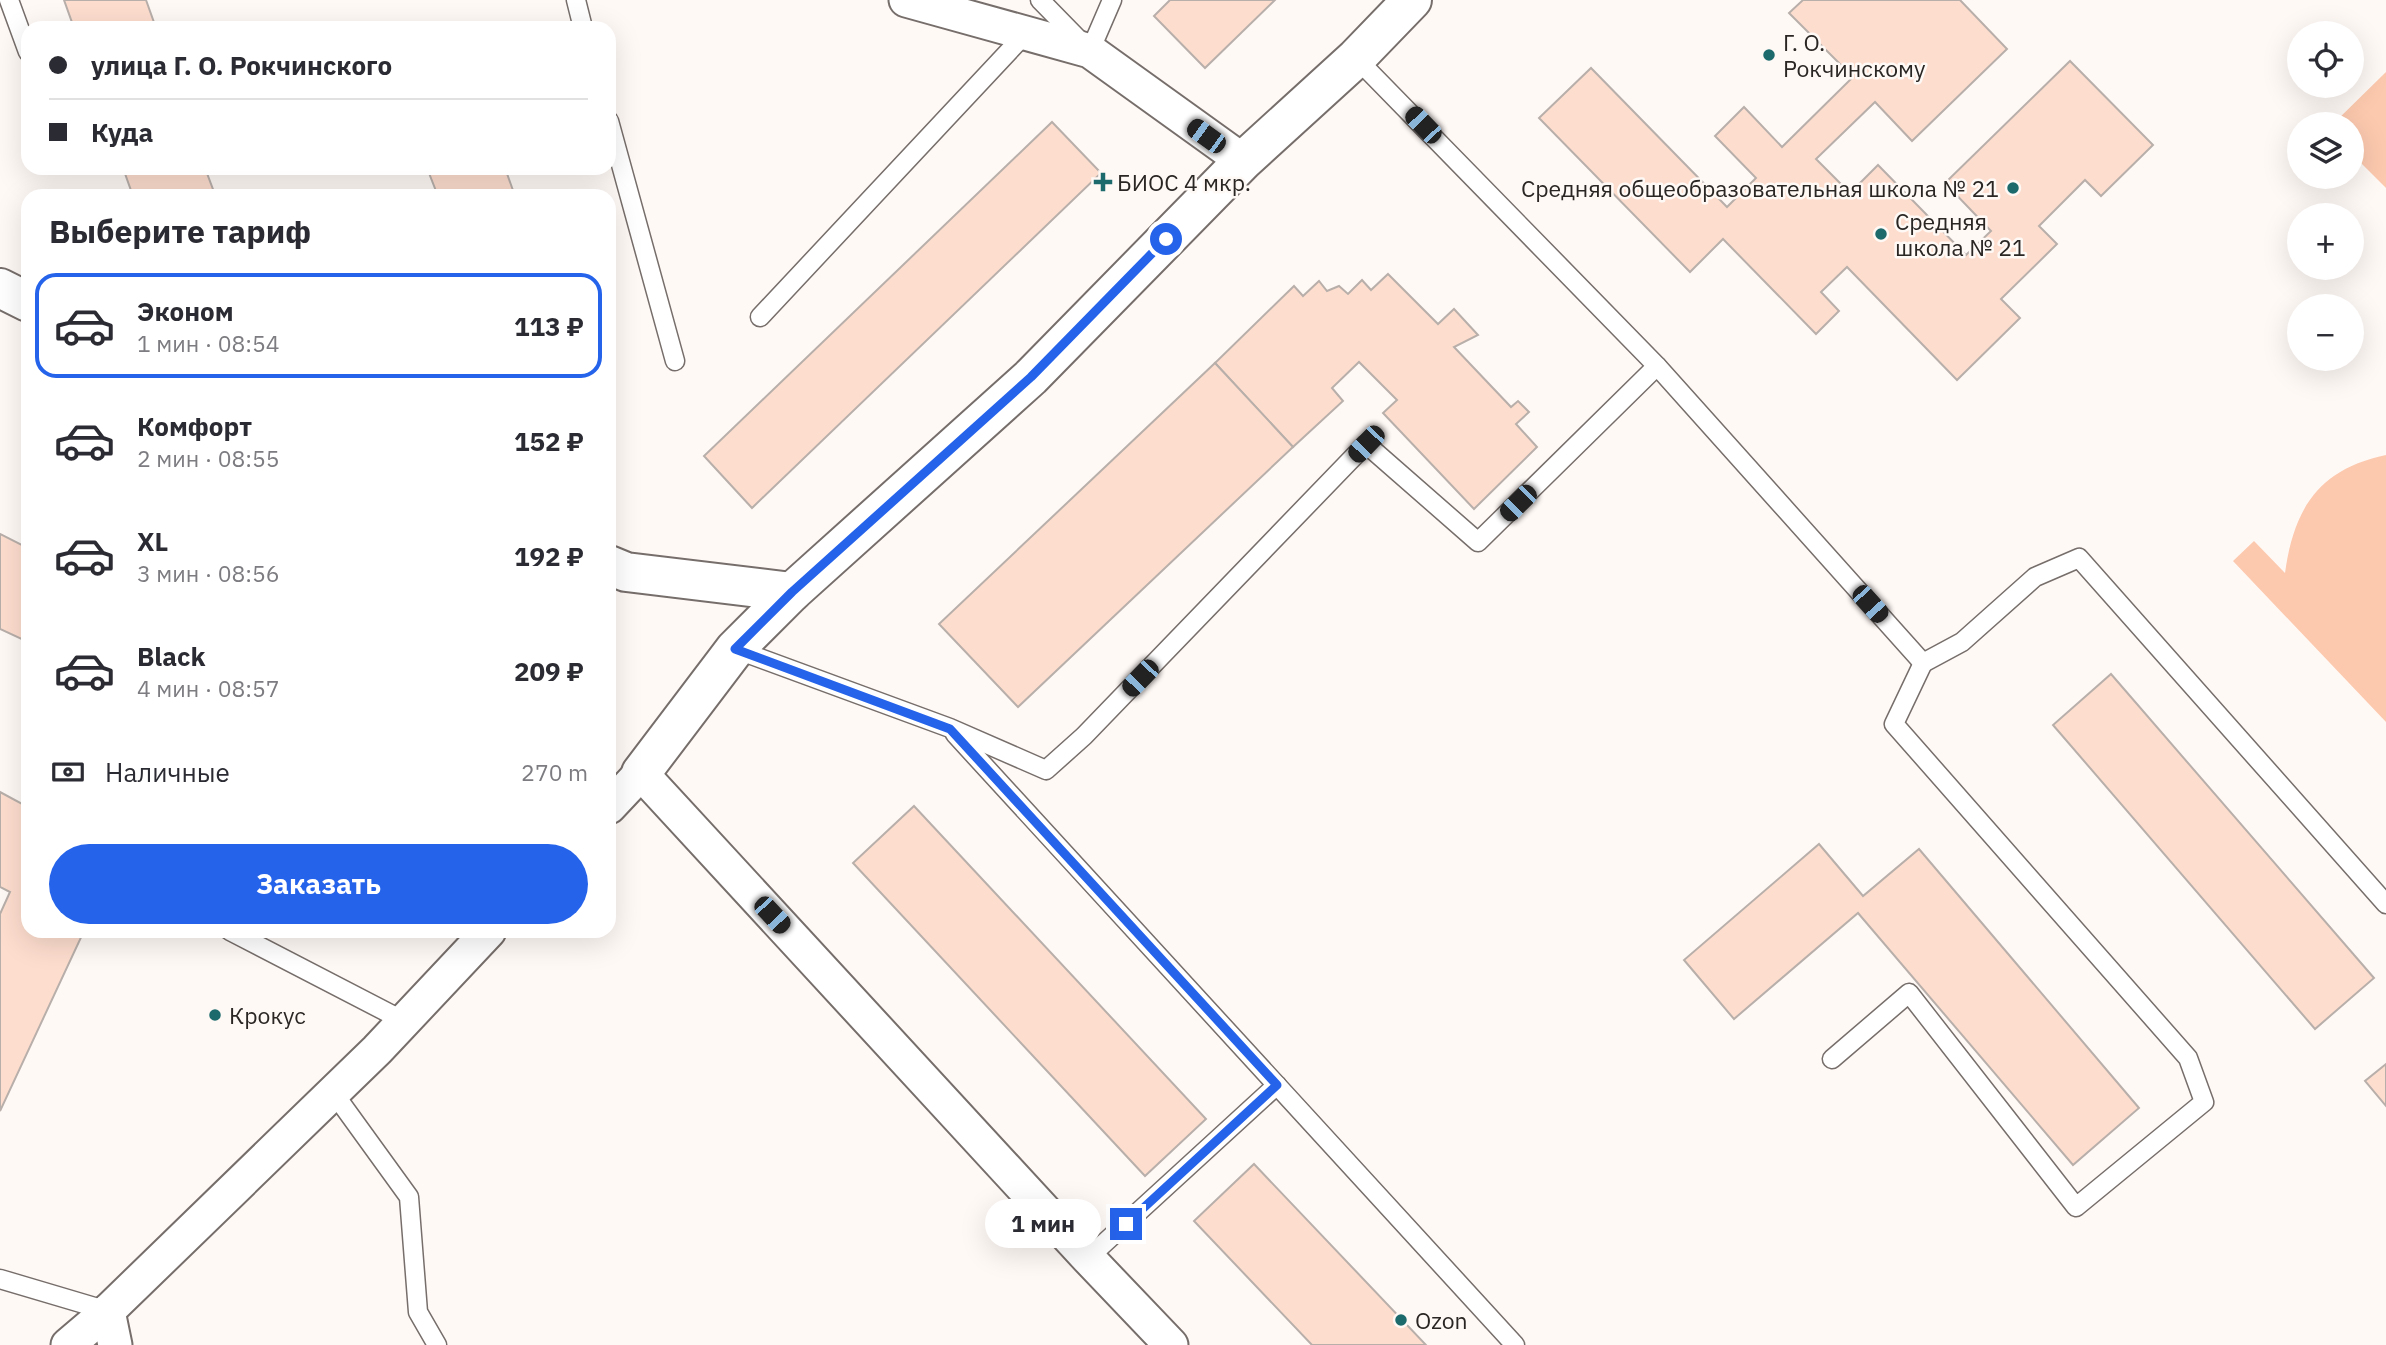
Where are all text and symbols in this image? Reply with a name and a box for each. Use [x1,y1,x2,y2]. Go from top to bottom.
map controls [2287,21,2364,371]
button: locate [2287,21,2364,98]
place label: Г. О. Рокчинскому [1783,27,1926,83]
marker: Г. О. Рокчинскому [1761,47,1777,63]
text: улица Г. О. Рокчинского [91,48,392,82]
car [1401,103,1446,147]
button: layers [2287,112,2364,189]
text: Куда [91,115,153,149]
car [1183,115,1230,157]
place label: БИОС 4 мкр. [1117,167,1251,197]
place label: Средняя общеобразовательная школа № 21 [1521,173,1999,203]
marker: БИОС 4 мкр. [1095,174,1111,190]
marker: Средняя общеобразовательная школа № 21 [2005,180,2021,196]
button: + [2287,203,2364,280]
place label: Средняя школа № 21 [1895,206,2026,262]
text: Выберите тариф [49,210,311,252]
route start [1150,223,1182,255]
marker: Средняя школа № 21 [1873,226,1889,242]
icon: car [53,294,116,357]
text: Эконом [137,294,234,328]
button: − [2287,294,2364,371]
text: 113 ₽ [514,309,584,343]
text: 1 мин · 08:54 [137,328,280,358]
icon: car [53,409,116,472]
text: Комфорт [137,409,252,443]
car [1344,422,1389,466]
text: 152 ₽ [514,424,584,458]
text: 2 мин · 08:55 [137,443,280,473]
car [1496,481,1541,525]
icon: car [53,524,116,587]
text: XL [137,524,168,558]
text: 192 ₽ [514,539,584,573]
text: 3 мин · 08:56 [137,558,280,588]
car [1849,581,1892,627]
icon: car [53,639,116,702]
text: Black [137,639,205,673]
text: 209 ₽ [514,654,584,688]
car [1118,656,1163,700]
text: 4 мин · 08:57 [137,673,280,703]
icon: cash [49,753,87,791]
text: Наличные [105,755,230,789]
text: 270 m [521,757,588,787]
button: Заказать [49,844,588,924]
car [750,892,795,938]
place label: Крокус [229,1000,306,1030]
marker: Крокус [207,1007,223,1023]
callout: 1 мин [986,1200,1102,1248]
text: 1 мин [1011,1208,1075,1238]
route end [1110,1208,1142,1240]
place label: Ozon [1415,1305,1468,1335]
marker: Ozon [1393,1312,1409,1328]

